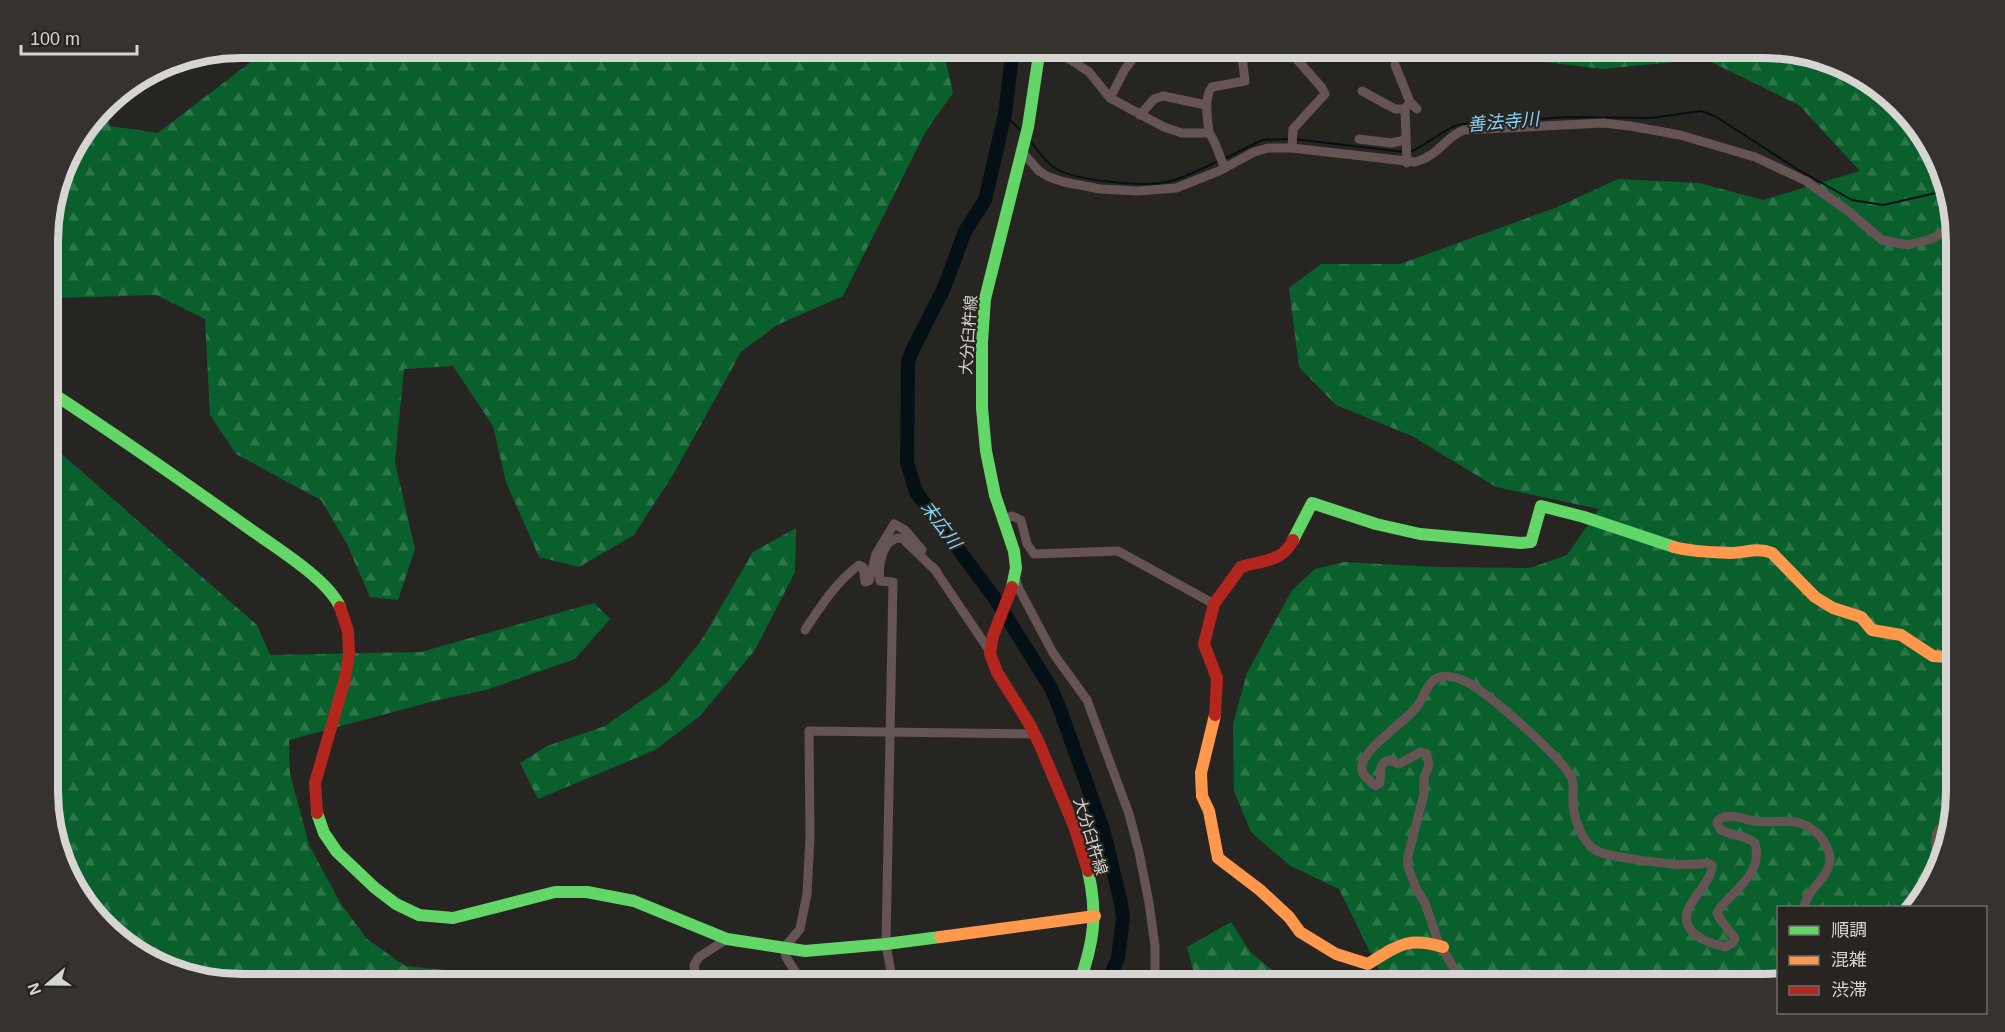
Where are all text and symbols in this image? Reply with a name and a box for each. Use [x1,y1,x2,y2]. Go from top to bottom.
scale bar [21,18,136,56]
text: 100 m [30,29,80,49]
water label: 善法寺川 [1466,109,1542,135]
street label: 大分臼杵線 [957,295,980,376]
water label: 末広川 [917,497,966,554]
street label: 大分臼杵線 [1071,795,1110,877]
legend [1777,906,1987,1014]
text: 順調 [1831,920,1867,940]
text: 混雑 [1831,950,1867,970]
north arrow [18,954,78,1014]
text: 渋滞 [1831,980,1867,1000]
text: N [24,981,44,997]

